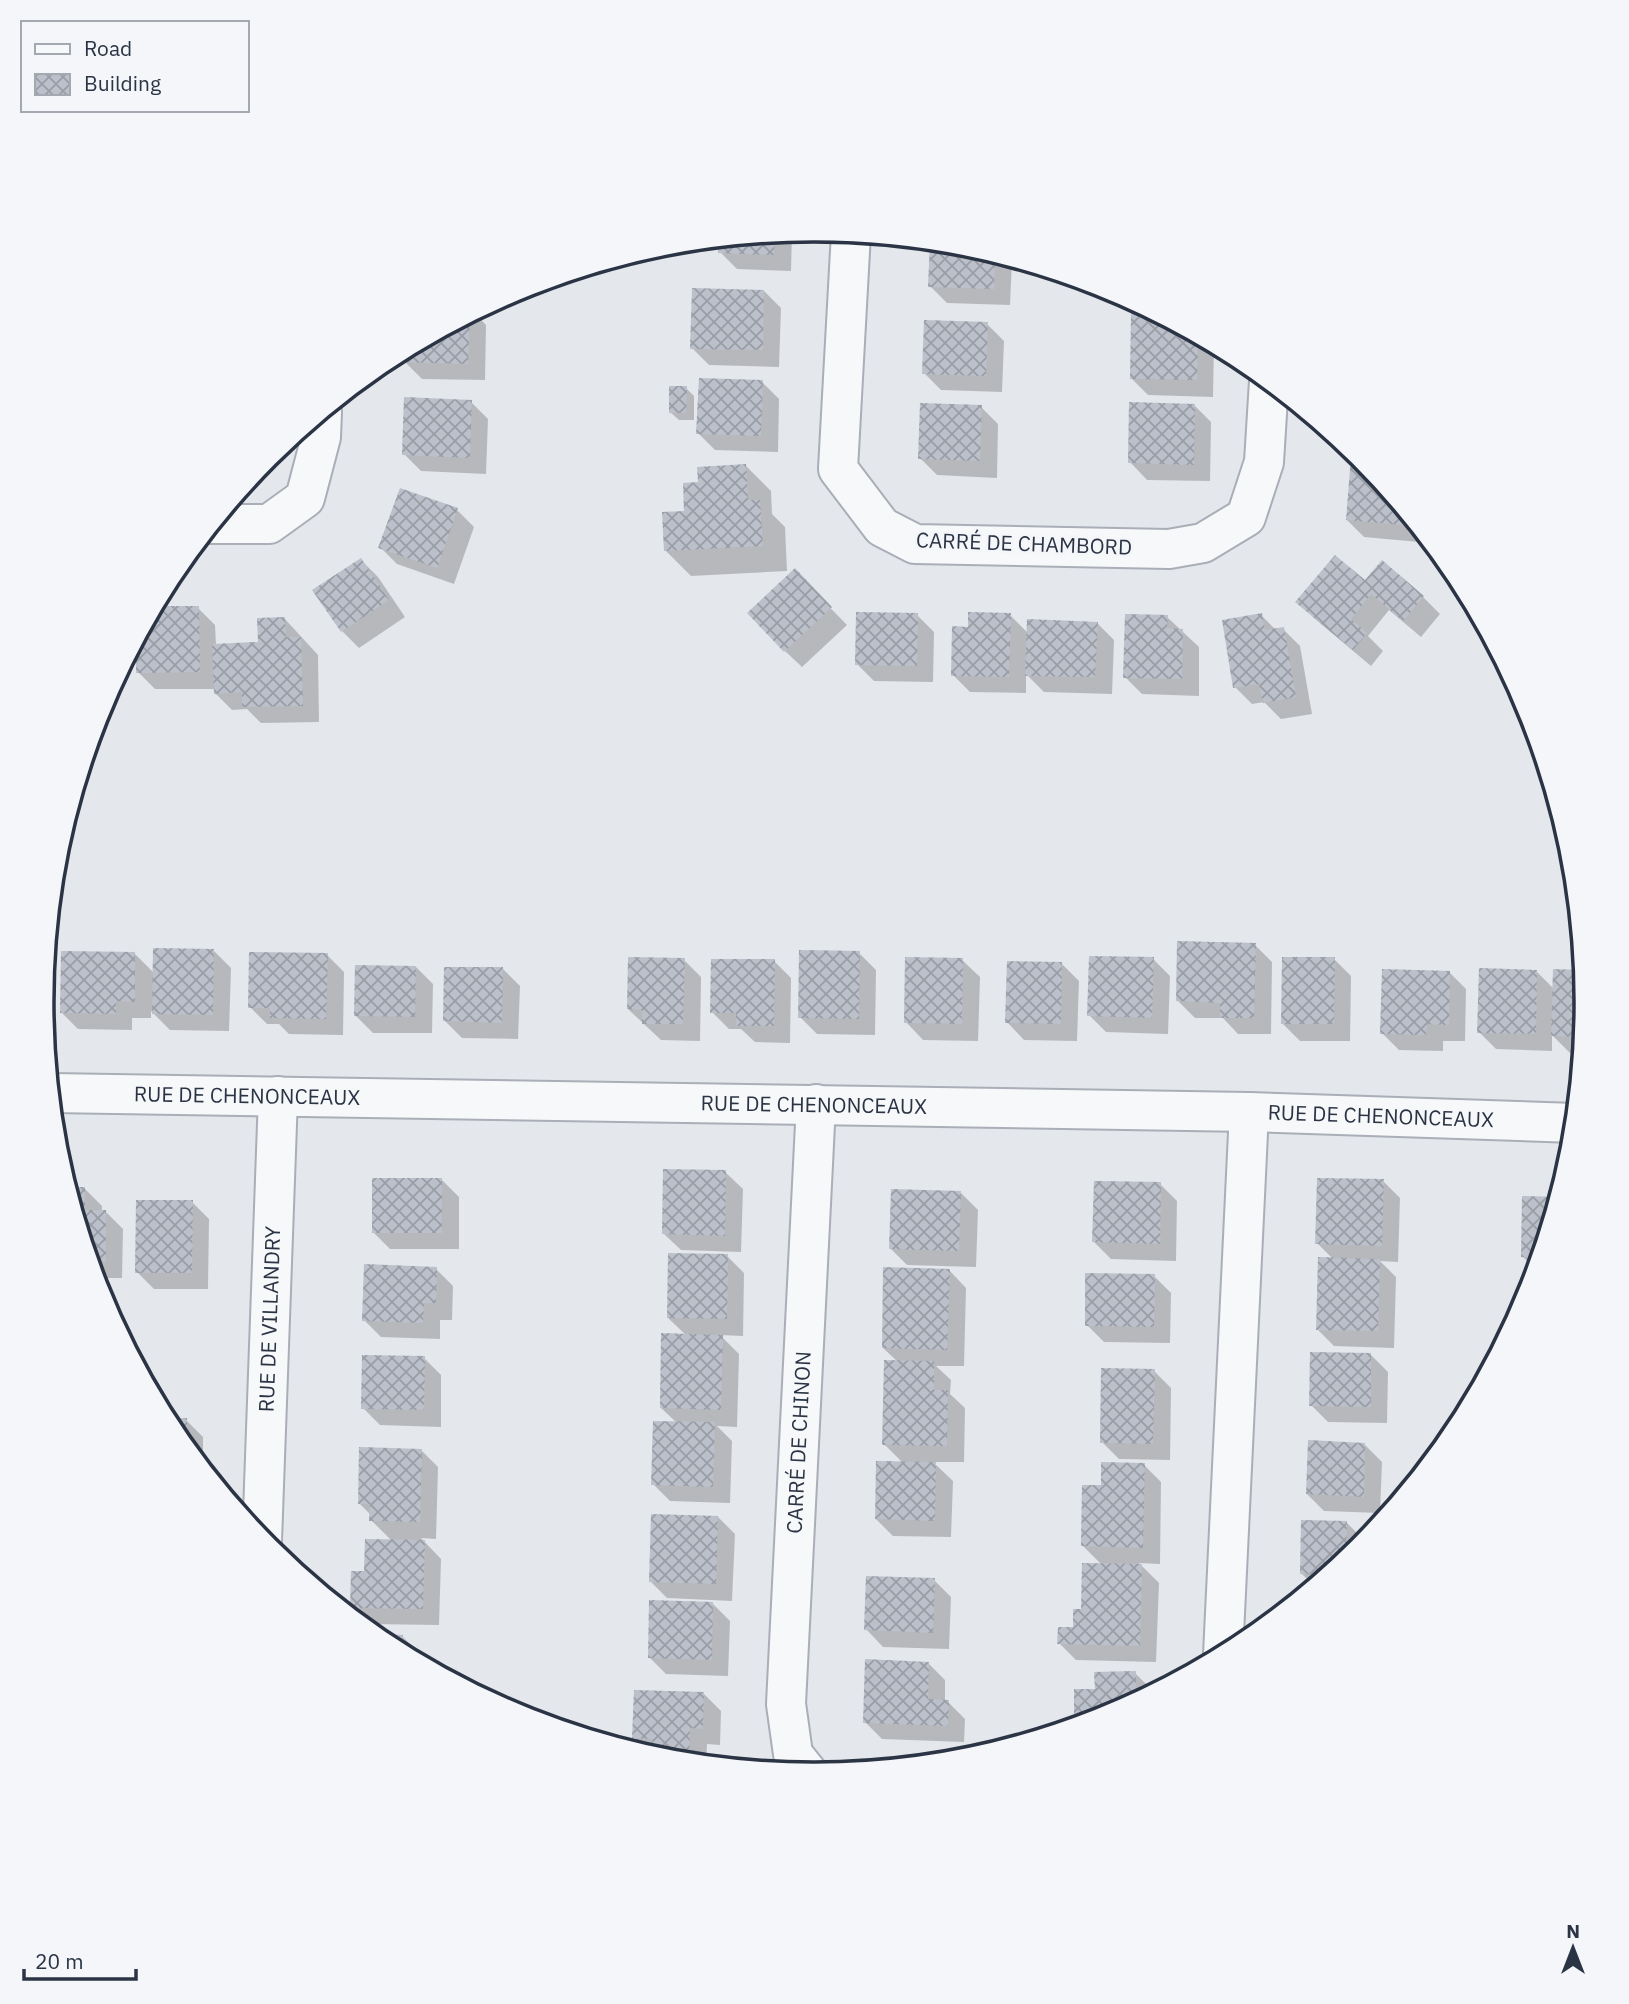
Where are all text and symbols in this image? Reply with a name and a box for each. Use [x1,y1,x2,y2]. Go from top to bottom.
legend [21,21,248,112]
text: Road [84,34,132,62]
text: Building [84,69,161,97]
street label: CARRÉ DE CHAMBORD [915,525,1133,561]
street label: RUE DE CHENONCEAUX [134,1079,361,1111]
street label: RUE DE CHENONCEAUX [701,1088,927,1120]
street label: RUE DE CHENONCEAUX [1267,1098,1495,1133]
street label: RUE DE VILLANDRY [252,1225,286,1413]
street label: CARRÉ DE CHINON [780,1350,817,1534]
north arrow [1538,1913,1608,1983]
text: N [1566,1919,1580,1943]
scale bar [24,1938,136,1982]
text: 20 m [35,1947,84,1975]

